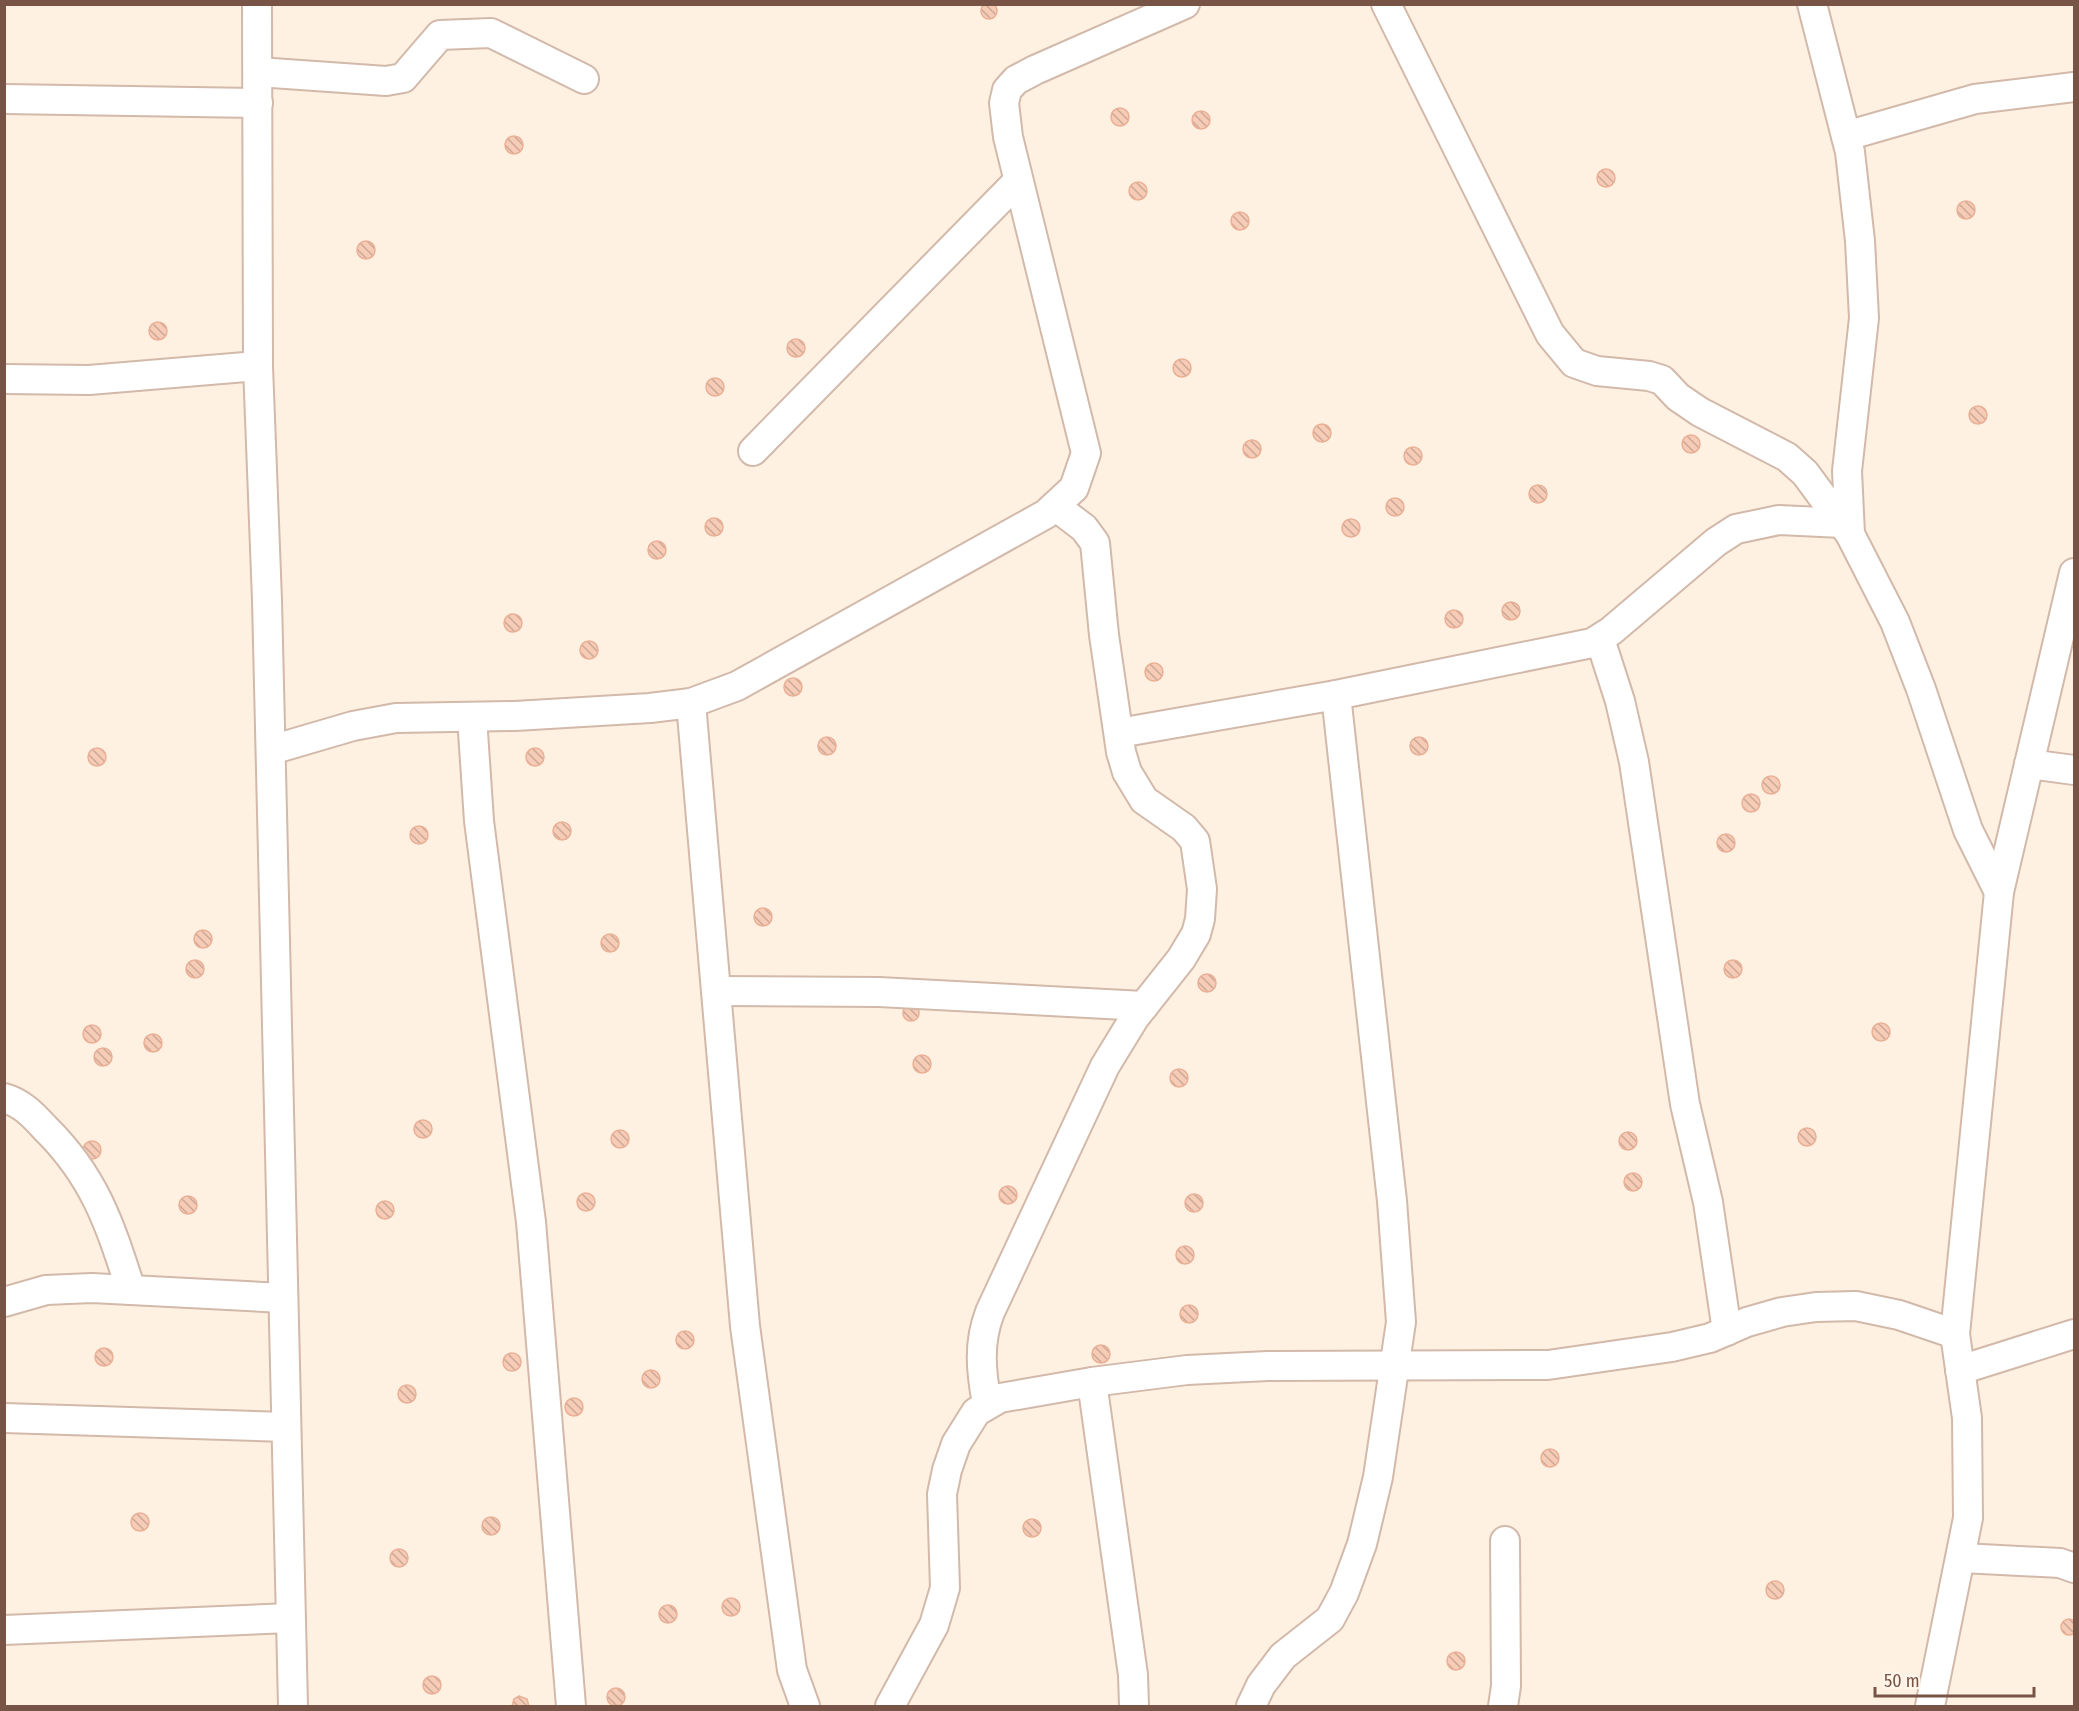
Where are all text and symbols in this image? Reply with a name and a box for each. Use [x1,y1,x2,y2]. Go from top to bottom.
scale bar [1875,1660,2034,1698]
text: 50 m [1884,1670,1920,1692]

